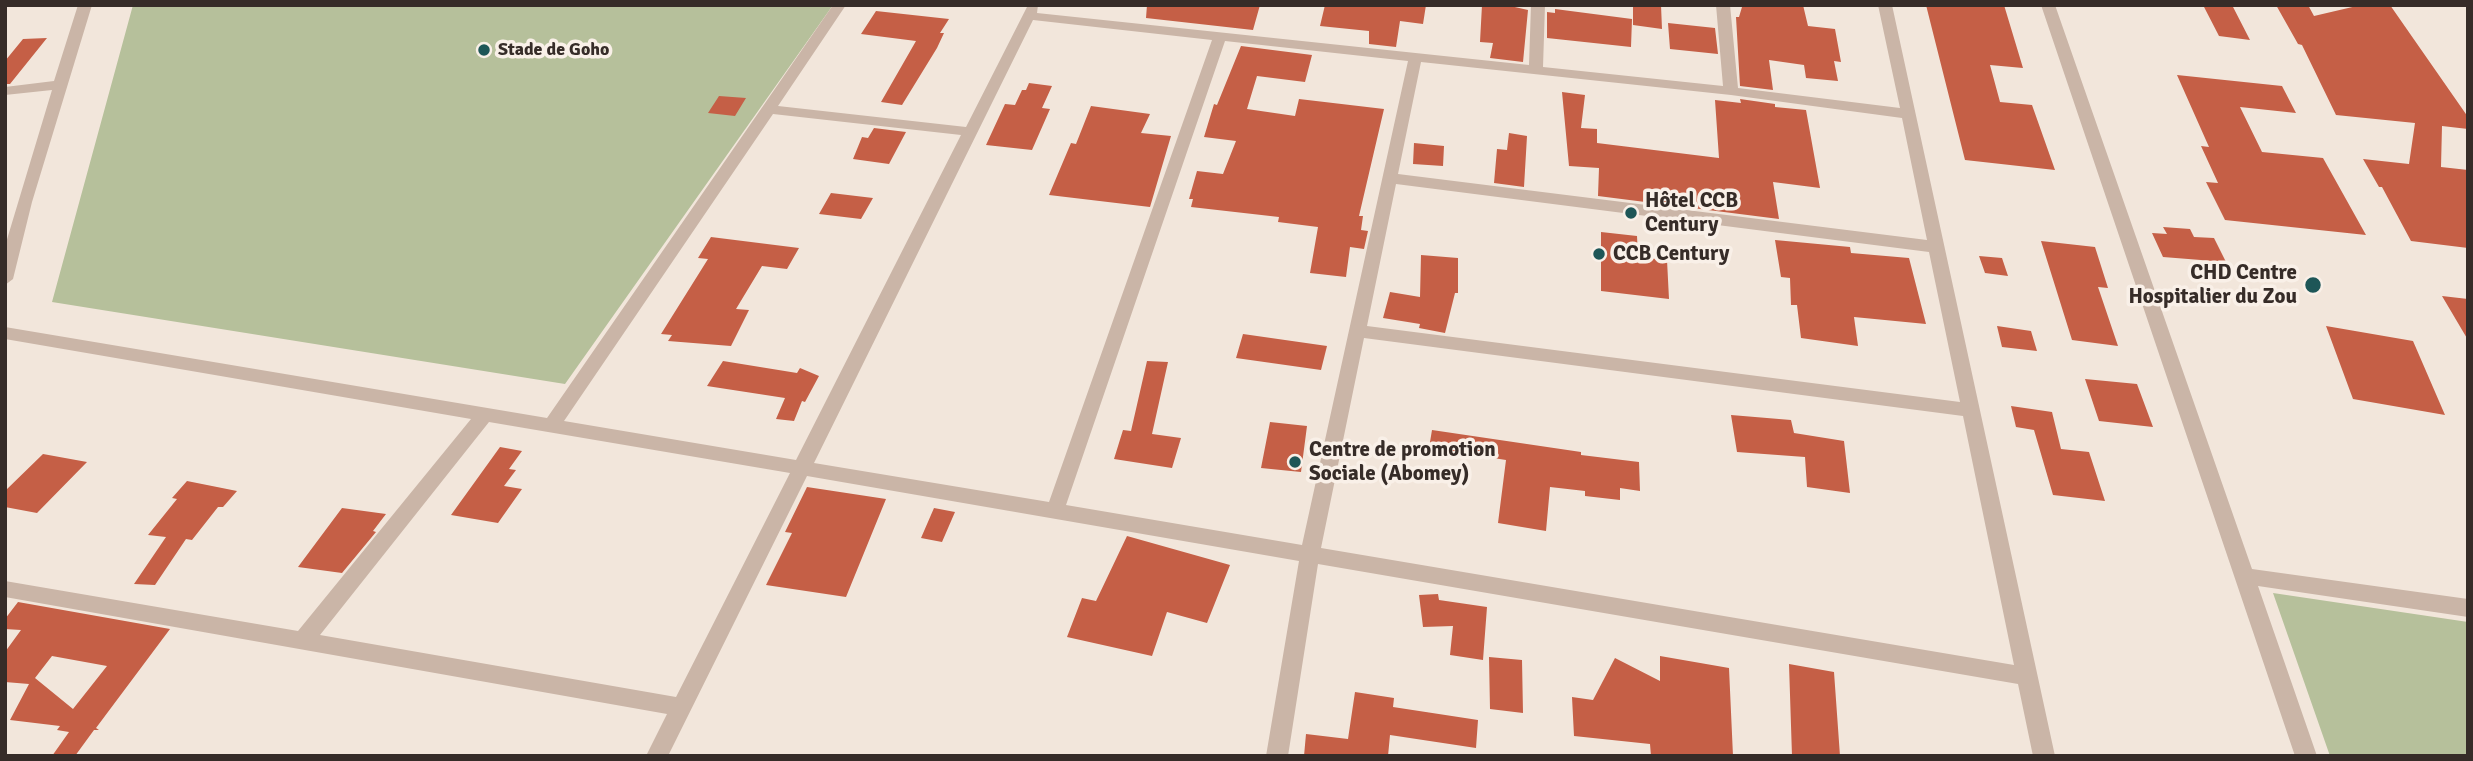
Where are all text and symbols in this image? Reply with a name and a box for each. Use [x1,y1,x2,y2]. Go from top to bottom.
place label: Stade de Goho [498,39,609,61]
marker: Stade de Goho [476,42,492,58]
place label: Hôtel CCB Century [1645,188,1738,238]
marker: Hôtel CCB Century [1623,205,1639,221]
place label: CCB Century [1613,241,1729,267]
marker: CCB Century [1591,246,1607,262]
place label: CHD Centre Hospitalier du Zou [2128,260,2297,310]
marker: CHD Centre Hospitalier du Zou [2303,275,2323,295]
place label: Centre de promotion Sociale (Abomey) [1309,437,1496,487]
marker: Centre de promotion Sociale (Abomey) [1287,454,1303,470]

